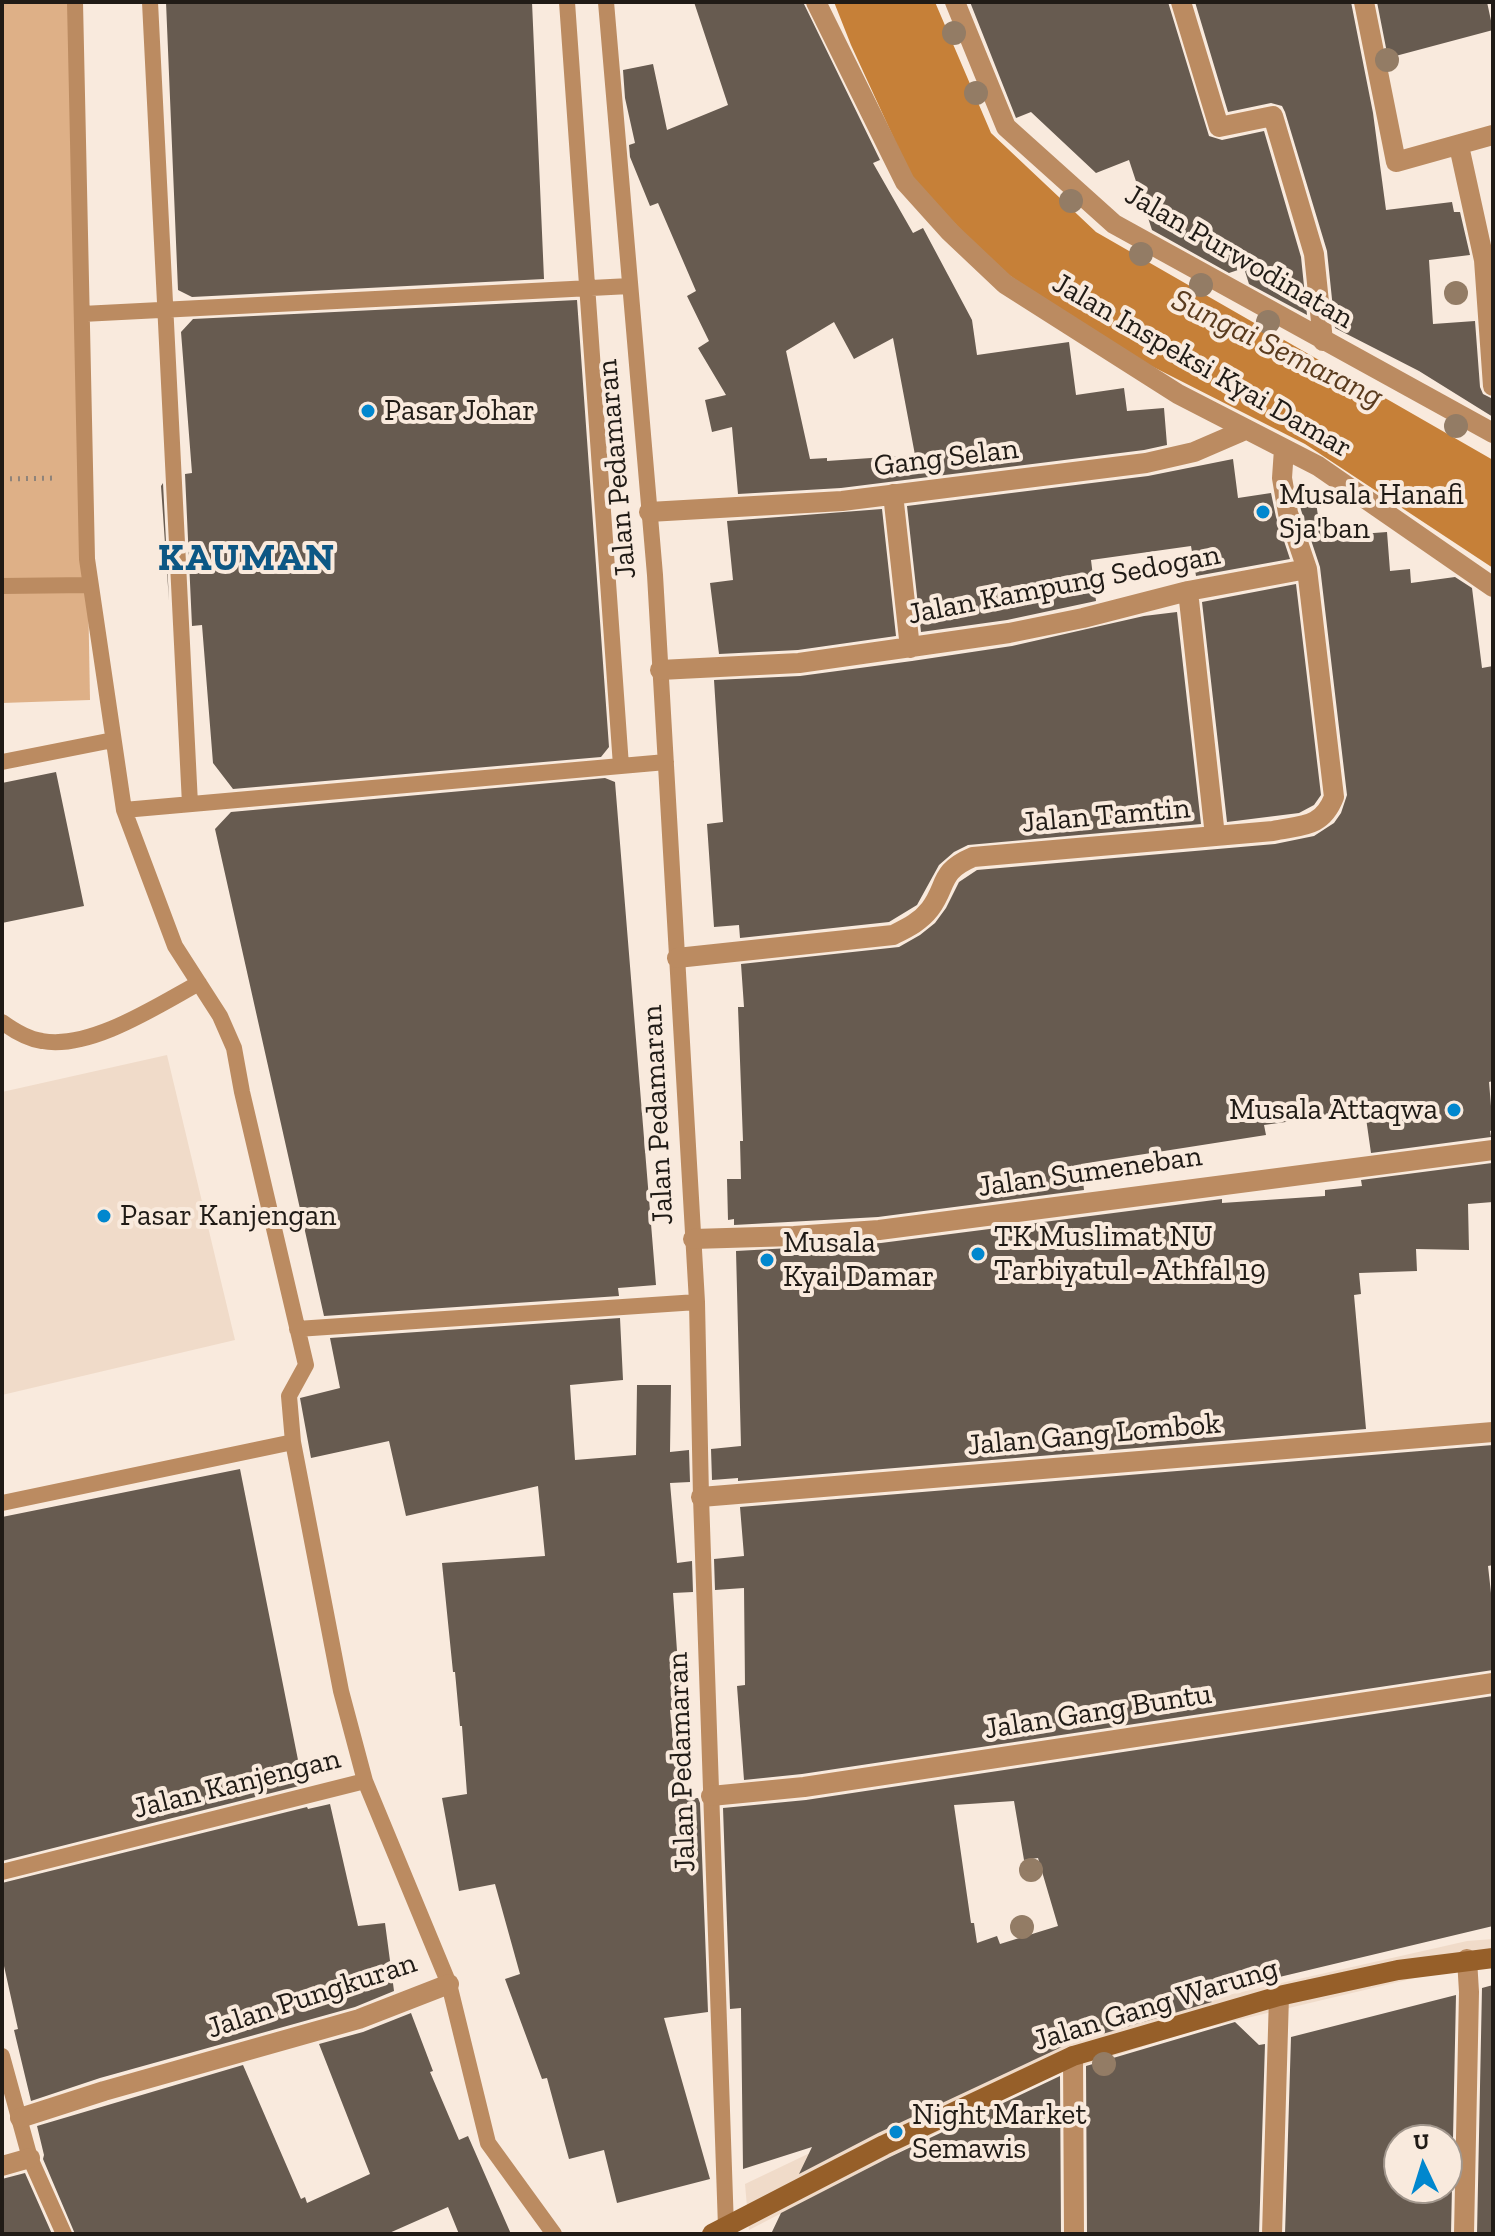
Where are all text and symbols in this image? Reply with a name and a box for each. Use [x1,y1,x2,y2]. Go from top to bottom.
street label: Jalan Purwodinatan [1118,177,1360,337]
street label: Jalan Inspeksi Kyai Damar [1046,265,1358,467]
water label: Sungai Semarang [1165,281,1389,417]
street label: Jalan Pedamaran [589,358,645,580]
place label: Pasar Johar [384,393,535,429]
marker: Pasar Johar [359,402,377,420]
street label: Gang Selan [872,431,1020,485]
place label: Musala Hanafi Sja'ban [1279,477,1464,548]
marker: Musala Hanafi Sja'ban [1254,503,1272,521]
district label: KAUMAN [158,536,336,582]
street label: Jalan Kampung Sedogan [905,537,1223,633]
street label: Jalan Tamtin [1020,791,1192,841]
street label: Jalan Pedamaran [634,1004,682,1226]
place label: Musala Attaqwa [1229,1092,1438,1128]
marker: Musala Attaqwa [1445,1101,1463,1119]
street label: Jalan Sumeneban [976,1138,1204,1206]
place label: Pasar Kanjengan [120,1198,336,1234]
marker: Pasar Kanjengan [95,1207,113,1225]
place label: TK Muslimat NU Tarbiyatul - Athfal 19 [994,1219,1266,1290]
place label: Musala Kyai Damar [783,1225,934,1296]
marker: TK Muslimat NU Tarbiyatul - Athfal 19 [969,1245,987,1263]
marker: Musala Kyai Damar [758,1251,776,1269]
street label: Jalan Gang Lombok [966,1406,1222,1464]
street label: Jalan Pedamaran [660,1651,704,1873]
street label: Jalan Gang Buntu [982,1676,1214,1748]
street label: Jalan Kanjengan [130,1741,344,1827]
street label: Jalan Pungkuran [203,1945,421,2047]
street label: Jalan Gang Warung [1029,1951,1283,2059]
place label: Night Market Semawis [912,2097,1087,2168]
marker: Night Market Semawis [887,2123,905,2141]
north arrow [1383,2124,1463,2204]
text: U [1413,2128,1430,2156]

